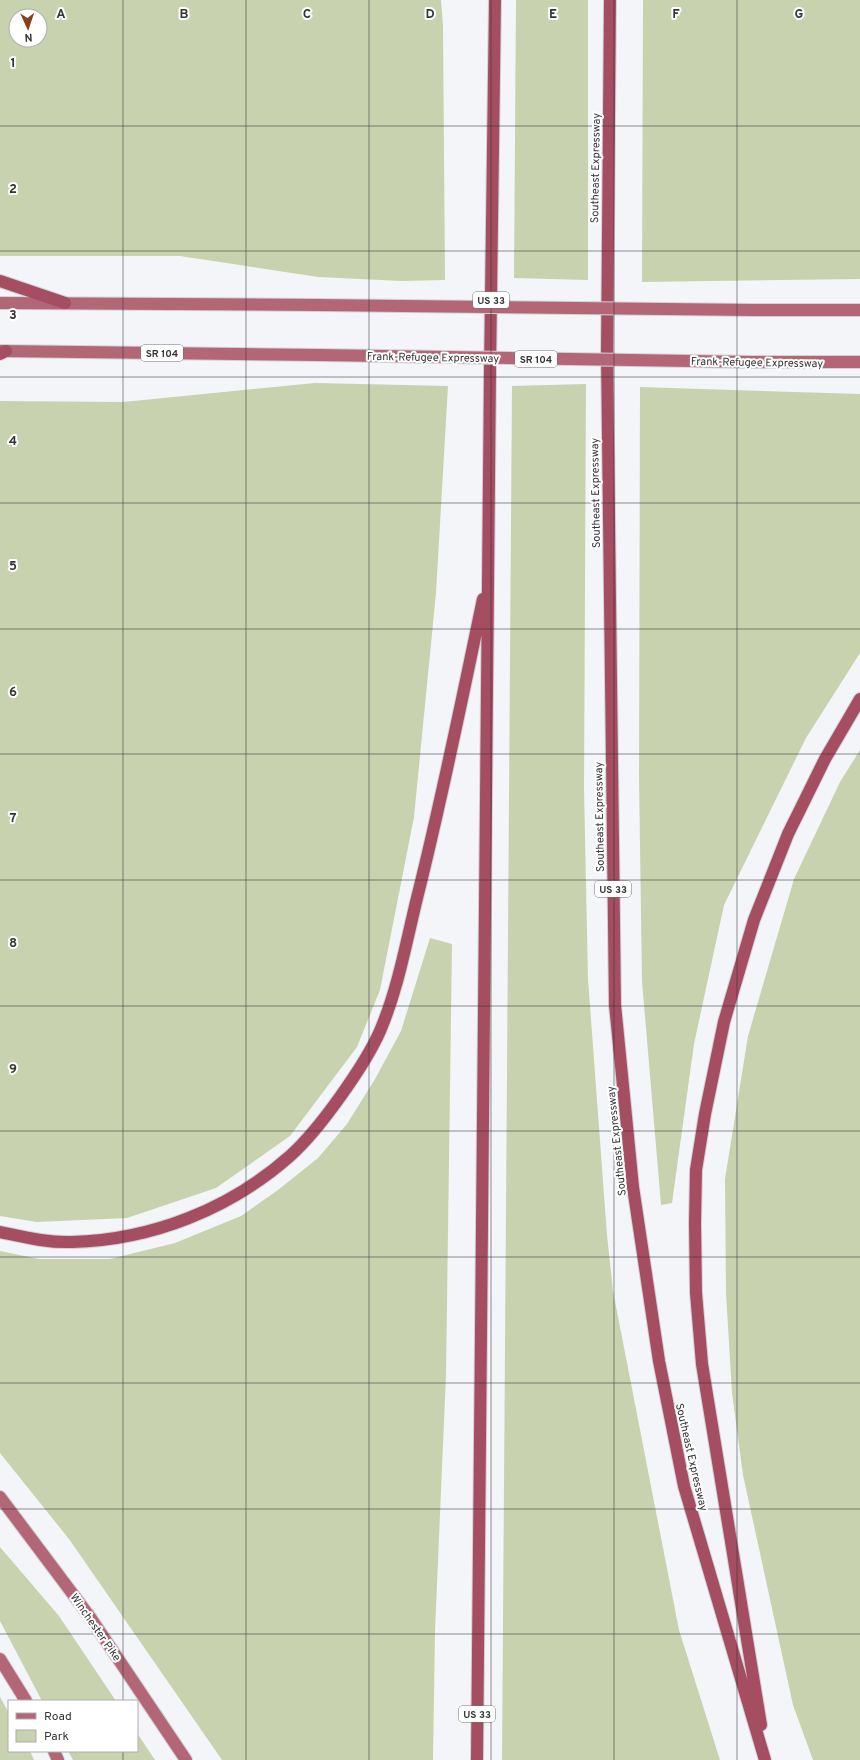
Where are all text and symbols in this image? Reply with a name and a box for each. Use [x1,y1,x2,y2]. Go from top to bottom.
text: A [56,7,66,23]
text: B [180,7,189,23]
text: C [303,7,311,23]
text: D [425,7,435,23]
text: E [549,7,557,23]
text: F [672,7,680,23]
text: G [795,7,804,23]
north arrow [8,8,48,48]
text: N [24,30,33,44]
text: 1 [10,56,16,72]
street label: Southeast Expressway [588,113,604,223]
text: 2 [9,182,17,198]
road number: US 33 [473,292,509,308]
text: 3 [9,308,17,324]
road number: SR 104 [141,345,183,361]
street label: Frank-Refugee Expressway [367,350,499,366]
road number: SR 104 [515,351,557,367]
street label: Frank-Refugee Expressway [691,355,823,371]
text: 4 [9,434,17,450]
street label: Southeast Expressway [588,438,604,548]
text: 5 [9,559,17,575]
text: 6 [9,685,17,701]
street label: Southeast Expressway [592,762,608,872]
text: 7 [10,811,17,827]
road number: US 33 [595,881,631,897]
text: 8 [9,936,17,952]
text: 9 [9,1062,17,1078]
street label: Southeast Expressway [604,1085,630,1196]
street label: Southeast Expressway [672,1402,710,1513]
street label: Winchester Pike [67,1591,124,1664]
legend [8,1700,138,1752]
road number: US 33 [459,1706,495,1722]
text: Road [44,1709,72,1725]
text: Park [44,1729,69,1745]

